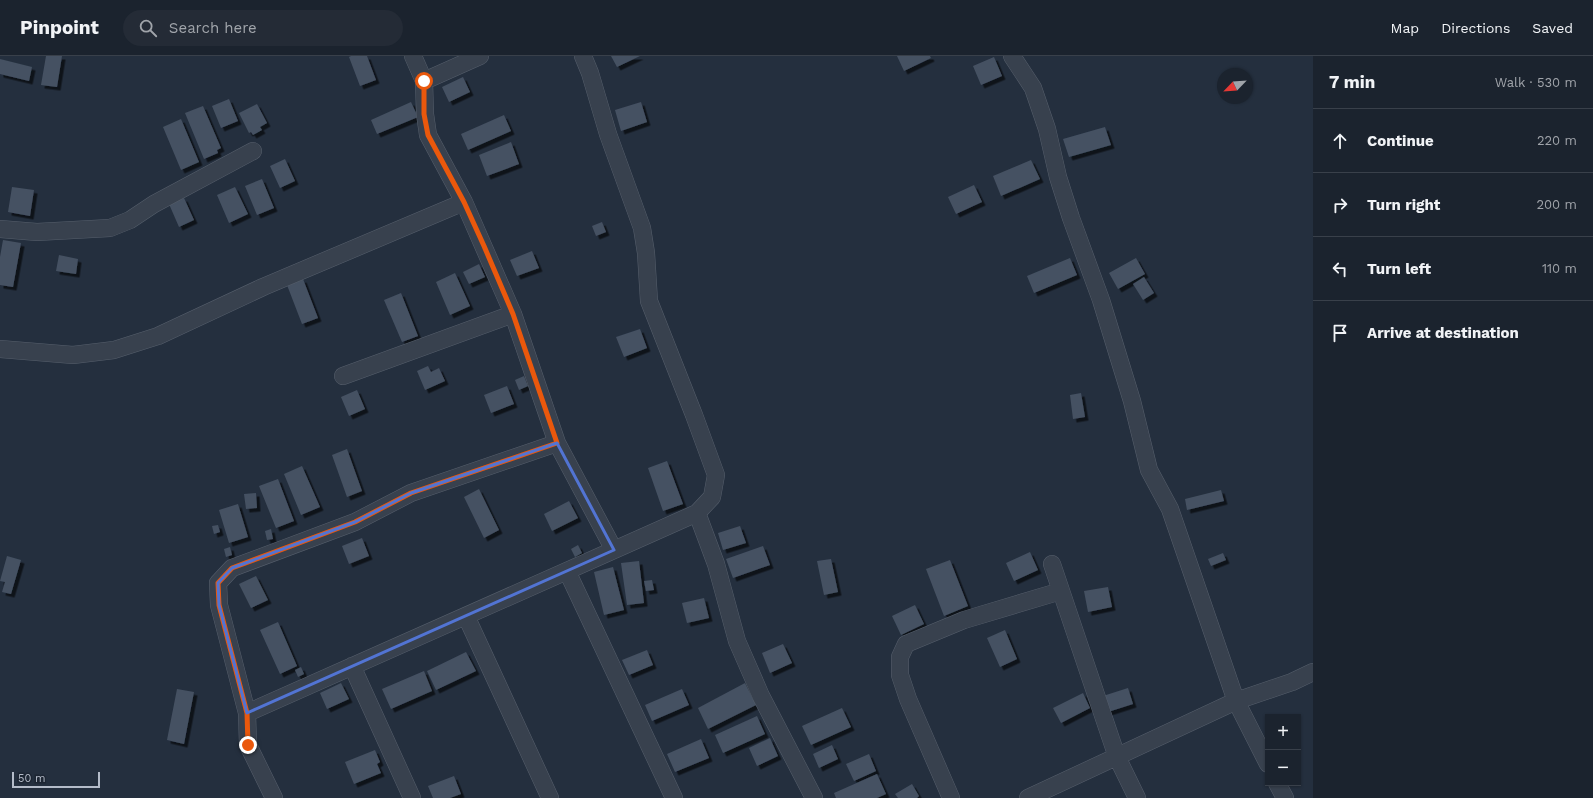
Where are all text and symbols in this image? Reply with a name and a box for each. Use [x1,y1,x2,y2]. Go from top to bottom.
search box [123,10,403,46]
text: Pinpoint [20,16,99,39]
icon: search [137,17,159,39]
text: Search here [169,19,257,37]
text: Map [1391,20,1419,36]
text: Directions [1441,20,1510,36]
text: Saved [1532,20,1573,36]
north arrow [1217,68,1253,104]
route start [415,72,433,90]
text: 7 min [1329,72,1375,92]
text: Walk · 530 m [1495,75,1577,90]
icon: ahead [1329,130,1351,152]
text: Continue [1367,132,1434,150]
text: 220 m [1537,133,1577,148]
icon: right [1329,194,1351,216]
text: Turn right [1367,196,1440,214]
text: 200 m [1536,197,1577,212]
icon: left [1329,258,1351,280]
text: Turn left [1367,260,1431,278]
text: 110 m [1542,261,1577,276]
icon: arrive [1329,322,1351,344]
text: Arrive at destination [1367,324,1519,342]
map controls [1265,714,1301,786]
button: + [1265,714,1301,750]
route end [239,736,257,754]
button: − [1265,750,1301,786]
scale bar [12,770,100,789]
text: 50 m [18,772,45,785]

